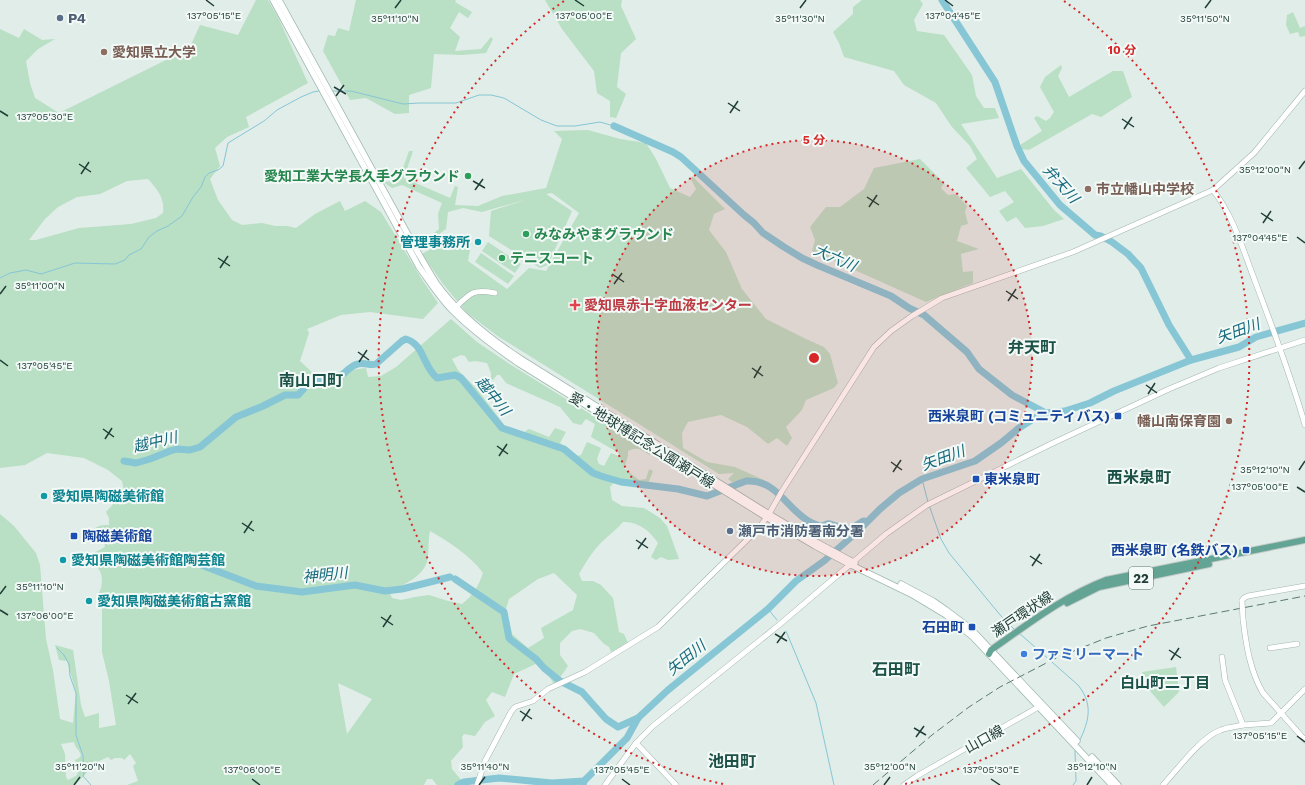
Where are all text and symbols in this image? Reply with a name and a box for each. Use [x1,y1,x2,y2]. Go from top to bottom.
place label: P4 [68,10,86,26]
text: 137°05'15"E [187,10,241,21]
text: 137°05'00"E [556,10,612,21]
text: 137°04'45"E [925,10,981,21]
marker: P4 [55,13,65,23]
text: 35°11'10"N [371,13,419,24]
text: 35°11'30"N [775,13,825,24]
text: 35°11'50"N [1180,13,1230,24]
text: 10 分 [1108,43,1136,57]
place label: 愛知県立大学 [112,44,196,60]
marker: 愛知県立大学 [99,47,109,57]
text: 137°05'30"E [17,111,73,122]
text: 5 分 [803,133,825,147]
water label: 弁天川 [1039,161,1084,208]
text: 35°12'00"N [1239,164,1291,175]
place label: 愛知工業大学長久手グラウンド [264,168,460,184]
marker: 愛知工業大学長久手グラウンド [463,171,473,181]
place label: 市立幡山中学校 [1096,181,1194,197]
marker: 市立幡山中学校 [1083,184,1093,194]
place label: みなみやまグラウンド [534,226,674,242]
marker: みなみやまグラウンド [521,229,531,239]
text: 137°04'45"E [1232,232,1288,243]
place label: 管理事務所 [400,234,470,250]
marker: 管理事務所 [473,237,483,247]
water label: 大六川 [811,241,861,276]
place label: テニスコート [510,250,594,266]
marker: テニスコート [497,253,507,263]
text: 35°11'00"N [15,280,65,291]
place label: 愛知県赤十字血液センター [584,297,752,313]
marker: 愛知県赤十字血液センター [569,299,581,311]
water label: 矢田川 [1214,314,1264,347]
district label: 弁天町 [1008,338,1056,357]
centre of rings [807,351,821,365]
text: 137°05'45"E [17,360,73,371]
district label: 南山口町 [279,371,343,390]
water label: 越中川 [472,373,515,421]
street label: 愛・地球博記念公園瀬戸線 [567,389,717,491]
place label: 西米泉町 (コミュニティバス) [928,408,1110,424]
marker: 西米泉町 (コミュニティバス) [1113,411,1123,421]
place label: 幡山南保育園 [1137,413,1221,429]
marker: 幡山南保育園 [1224,416,1234,426]
water label: 越中川 [131,428,181,456]
water label: 矢田川 [919,441,969,474]
text: 35°12'10"N [1240,464,1290,475]
district label: 西米泉町 [1107,468,1171,487]
place label: 東米泉町 [984,471,1040,487]
marker: 東米泉町 [971,474,981,484]
text: 137°05'00"E [1232,481,1288,492]
place label: 愛知県陶磁美術館 [52,488,164,504]
marker: 愛知県陶磁美術館 [39,491,49,501]
place label: 瀬戸市消防署南分署 [738,523,864,539]
marker: 瀬戸市消防署南分署 [725,526,735,536]
place label: 陶磁美術館 [82,528,152,544]
marker: 陶磁美術館 [69,531,79,541]
place label: 西米泉町 (名鉄バス) [1111,542,1238,558]
marker: 西米泉町 (名鉄バス) [1241,545,1251,555]
place label: 愛知県陶磁美術館陶芸館 [71,552,225,568]
marker: 愛知県陶磁美術館陶芸館 [58,555,68,565]
water label: 神明川 [302,563,350,586]
road number: 22 [1129,567,1153,589]
text: 35°11'10"N [16,581,64,592]
street label: 瀬戸環状線 [989,588,1055,640]
place label: 愛知県陶磁美術館古窯館 [97,593,251,609]
marker: 愛知県陶磁美術館古窯館 [84,596,94,606]
text: 137°06'00"E [16,610,74,621]
place label: 石田町 [922,619,964,635]
marker: 石田町 [967,622,977,632]
water label: 矢田川 [663,636,711,679]
place label: ファミリーマート [1032,646,1144,662]
marker: ファミリーマート [1019,649,1029,659]
district label: 石田町 [872,660,920,679]
district label: 白山町二丁目 [1120,674,1210,692]
street label: 山口線 [962,722,1006,756]
text: 137°05'15"E [1233,730,1287,741]
district label: 池田町 [708,752,756,771]
text: 35°11'20"N [55,761,105,772]
text: 35°11'40"N [460,761,510,772]
text: 35°12'00"N [864,761,916,772]
text: 35°12'10"N [1067,761,1117,772]
text: 137°06'00"E [223,764,281,775]
text: 137°05'45"E [594,764,650,775]
text: 137°05'30"E [963,764,1019,775]

